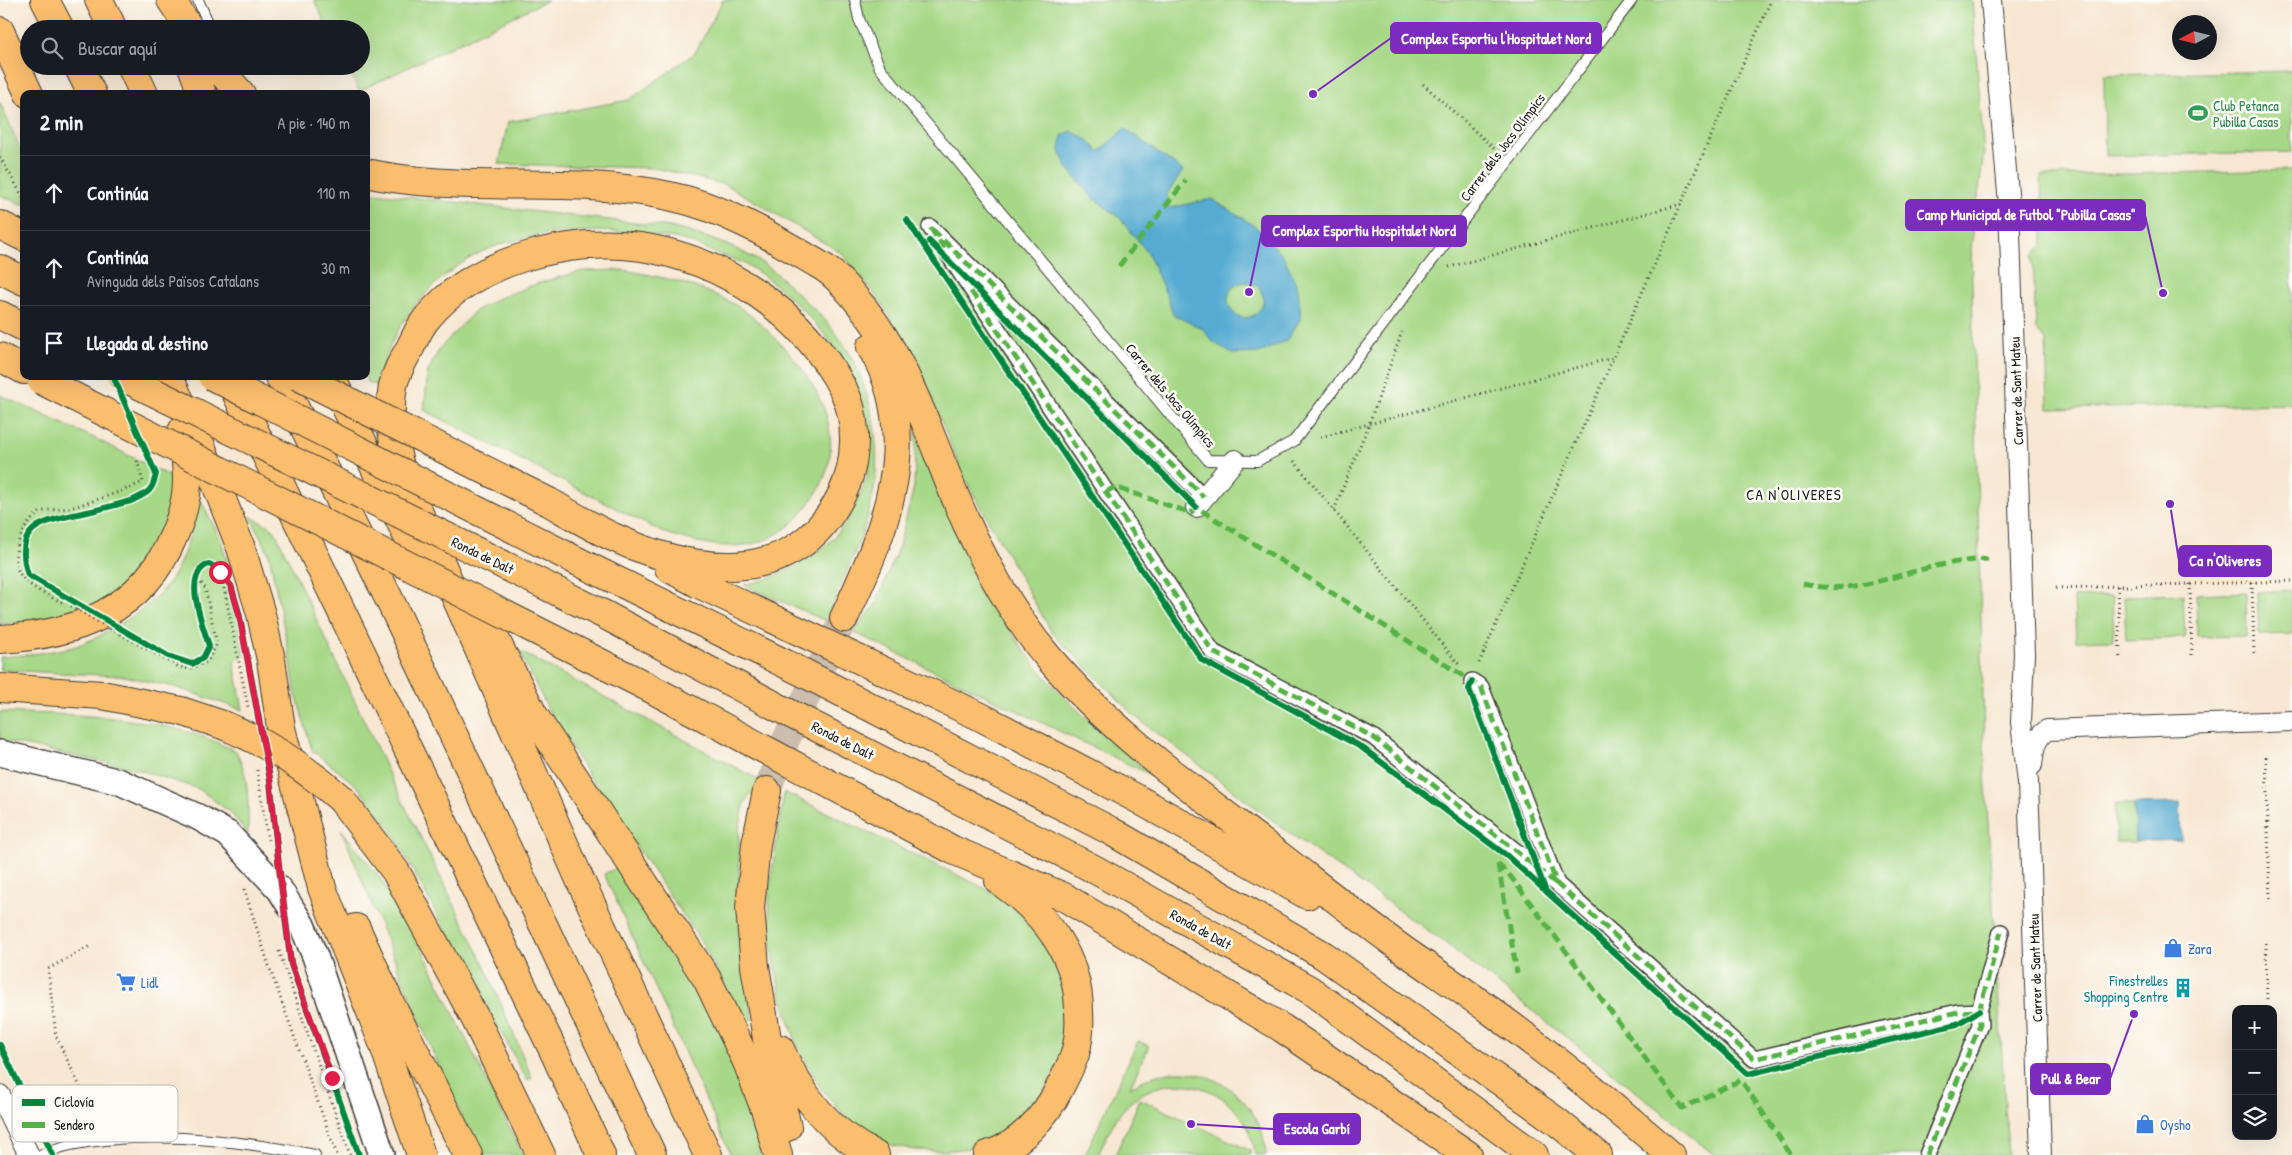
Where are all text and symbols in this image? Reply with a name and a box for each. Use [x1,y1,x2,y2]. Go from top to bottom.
north arrow [2172,15,2217,60]
search box [20,20,370,75]
callout: Complex Esportiu l'Hospitalet Nord [1391,23,1601,53]
text: Complex Esportiu l'Hospitalet Nord [1401,28,1591,50]
icon: search [38,34,66,62]
text: Buscar aquí [78,35,157,61]
street label: Carrer dels Jocs Olímpics [1455,89,1550,205]
place label: Club Petanca Pubilla Casas [2213,96,2279,131]
sports icon: Club Petanca Pubilla Casas [2187,102,2209,124]
text: 2 min [40,108,83,137]
text: A pie · 140 m [278,112,350,134]
icon: ahead [40,179,68,207]
text: Continúa [87,180,148,206]
text: 110 m [317,182,350,204]
callout: Camp Municipal de Futbol "Pubilla Casas" [1906,200,2145,230]
text: Camp Municipal de Futbol "Pubilla Casas" [1916,204,2136,226]
callout: Complex Esportiu Hospitalet Nord [1262,216,1466,246]
text: Complex Esportiu Hospitalet Nord [1272,220,1456,242]
text: Continúa [87,244,148,270]
icon: ahead [40,254,68,282]
text: 30 m [321,257,350,279]
text: Avinguda dels Països Catalans [87,270,259,292]
icon: arrive [40,329,68,357]
text: Llegada al destino [87,330,208,356]
street label: Carrer de Sant Mateu [2005,336,2027,446]
street label: Carrer dels Jocs Olímpics [1121,339,1220,452]
district label: CA N'OLIVERES [1746,484,1842,505]
street label: Ronda de Dalt [449,532,518,578]
callout: Ca n'Oliveres [2179,546,2271,576]
text: Ca n'Oliveres [2189,550,2261,571]
route start [209,561,232,584]
street label: Ronda de Dalt [809,716,878,764]
street label: Ronda de Dalt [1167,904,1235,954]
street label: Carrer de Sant Mateu [2024,913,2046,1023]
shop icon: Zara [2162,937,2184,959]
place label: Zara [2188,939,2212,958]
supermarket icon: Lidl [115,971,137,993]
place label: Finestrelles Shopping Centre [2084,971,2168,1007]
place label: Lidl [141,973,159,992]
building icon: Finestrelles Shopping Centre [2172,977,2194,999]
map controls [2232,1005,2277,1140]
button: + [2232,1005,2277,1050]
button: − [2232,1050,2277,1095]
callout: Pull & Bear [2031,1064,2110,1094]
route end [321,1067,344,1090]
text: Pull & Bear [2041,1068,2101,1089]
legend [12,1085,178,1142]
text: Ciclovía [54,1092,94,1111]
button: layers [2232,1095,2277,1140]
shop icon: Oysho [2134,1113,2156,1135]
callout: Escola Garbí [1274,1114,1360,1144]
text: Sendero [54,1115,95,1134]
place label: Oysho [2160,1115,2191,1135]
text: Escola Garbí [1284,1118,1350,1139]

